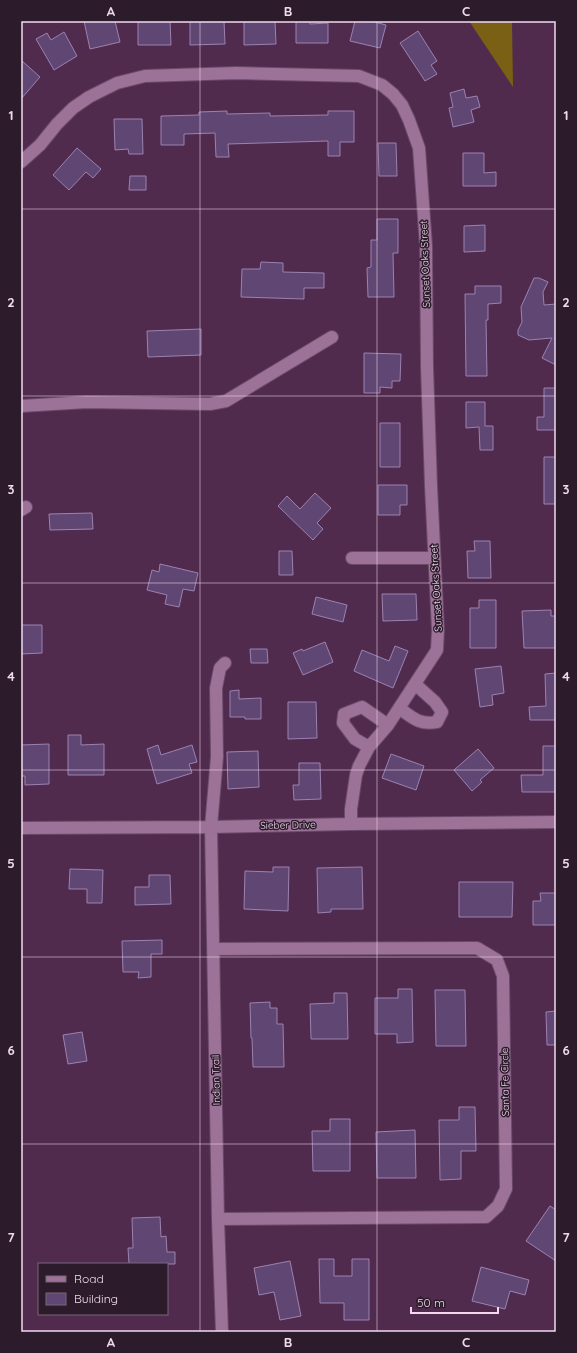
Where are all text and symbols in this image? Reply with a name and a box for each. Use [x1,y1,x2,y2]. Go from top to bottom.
text: A [107,3,116,19]
text: B [284,3,292,19]
text: C [462,3,470,19]
text: 1 [8,107,14,123]
text: 1 [563,107,569,123]
street label: Sunset Oaks Street [417,220,433,308]
text: 2 [7,294,15,310]
text: 2 [562,294,570,310]
text: 3 [8,481,15,497]
text: 3 [563,481,570,497]
street label: Sunset Oaks Street [427,543,445,632]
text: 4 [7,668,15,684]
text: 4 [562,668,570,684]
street label: Sieber Drive [260,818,316,832]
text: 5 [7,855,15,871]
text: 5 [562,855,570,871]
text: 6 [7,1042,15,1058]
text: 6 [562,1042,570,1058]
street label: Santa Fe Circle [498,1047,512,1117]
street label: Indian Trail [209,1055,223,1105]
text: 7 [7,1229,15,1245]
text: 7 [562,1229,570,1245]
legend [38,1263,168,1315]
text: Road [74,1271,104,1286]
scale bar [411,1289,498,1315]
text: Building [74,1291,118,1306]
text: 50 m [417,1295,445,1310]
text: A [107,1334,116,1350]
text: B [284,1334,292,1350]
text: C [462,1334,470,1350]

